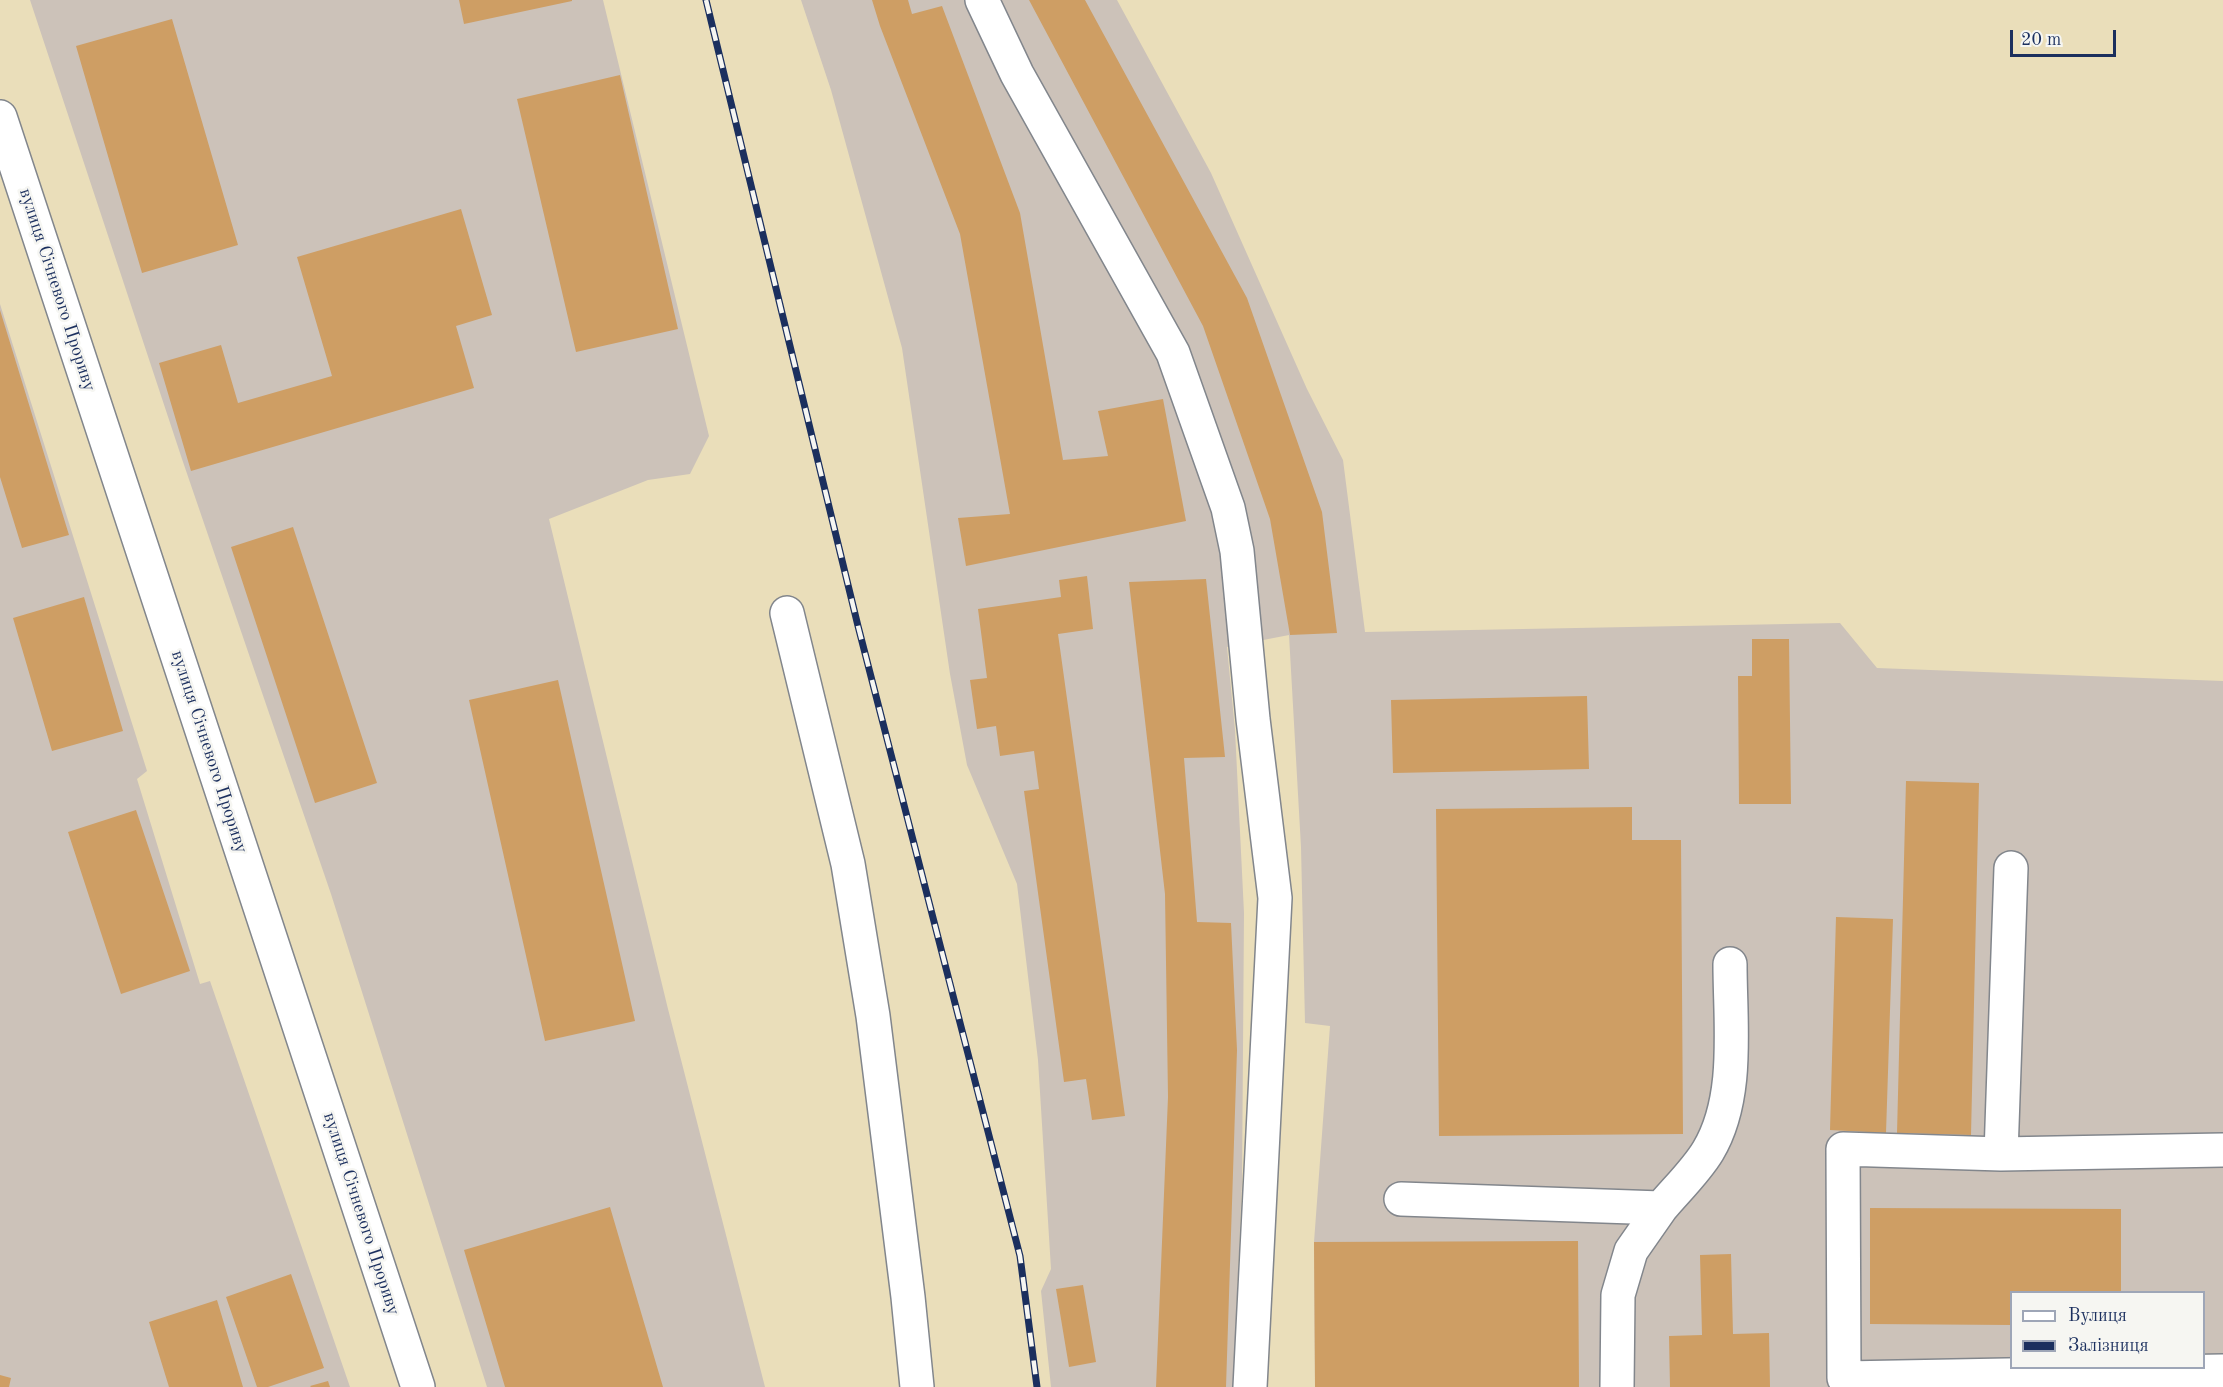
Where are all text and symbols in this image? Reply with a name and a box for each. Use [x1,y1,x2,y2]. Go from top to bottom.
scale bar [2013,18,2120,56]
text: 20 m [2021,31,2061,49]
street label: вулиця Січневого Прориву [14,186,100,394]
street label: вулиця Січневого Прориву [166,648,252,856]
street label: вулиця Січневого Прориву [318,1110,404,1318]
legend [2010,1291,2205,1369]
text: Вулиця [2068,1307,2127,1325]
text: Залізниця [2068,1337,2149,1355]

